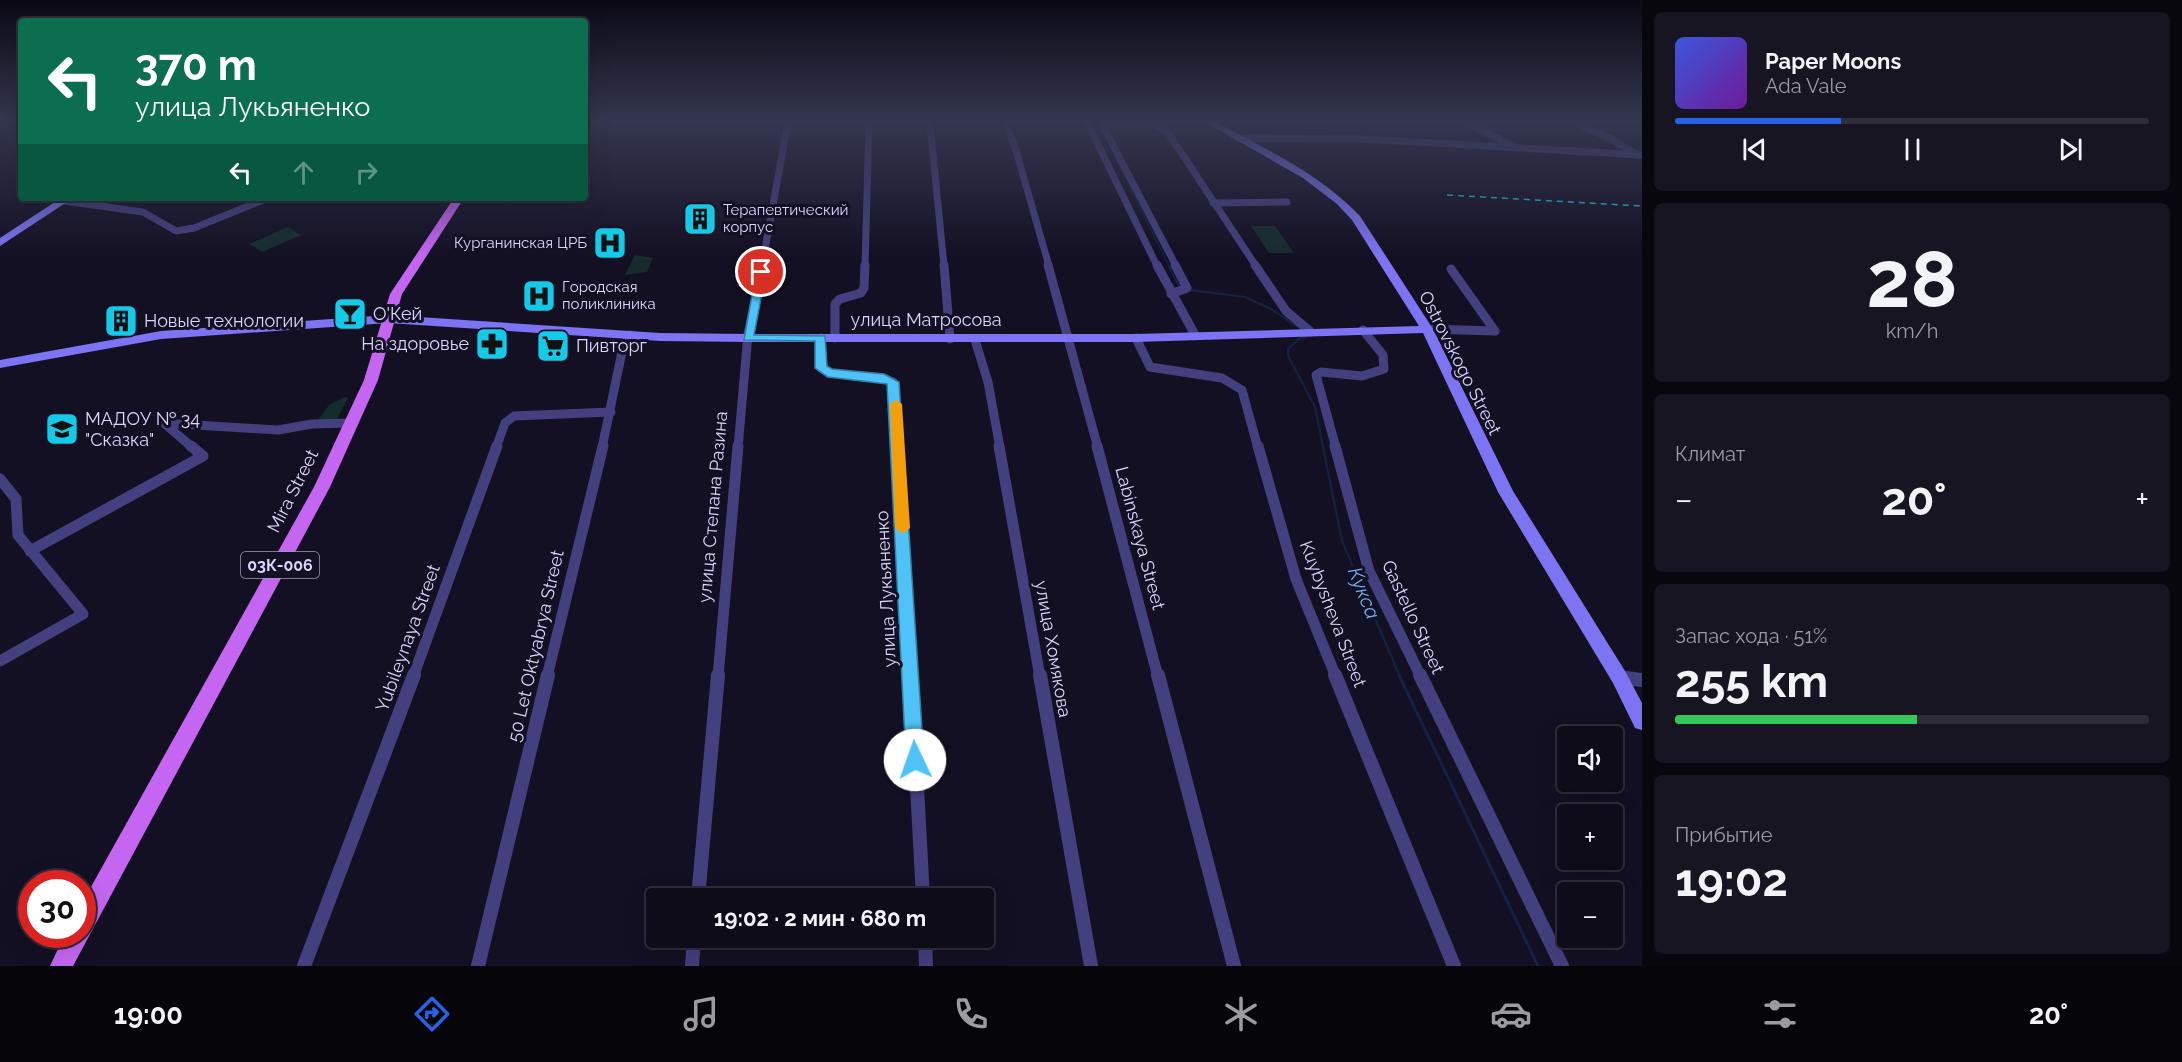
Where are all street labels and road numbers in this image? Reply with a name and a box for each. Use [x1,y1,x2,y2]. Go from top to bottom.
street label: Ostrovskogo Street [1415,287,1506,438]
street label: улица Матросова [850,309,1002,330]
street label: улица Степана Разина [694,410,731,604]
street label: Mira Street [263,446,322,536]
street label: Labinskaya Street [1111,464,1170,612]
street label: улица Лукьяненко [871,510,900,668]
street label: Kuybysheva Street [1296,538,1371,690]
street label: 50 Let Oktyabrya Street [503,548,568,744]
road number: 03К-006 [241,552,319,578]
street label: Gastello Street [1378,557,1449,677]
street label: Yubileynaya Street [371,561,444,714]
street label: улица Хомякова [1031,579,1076,719]

